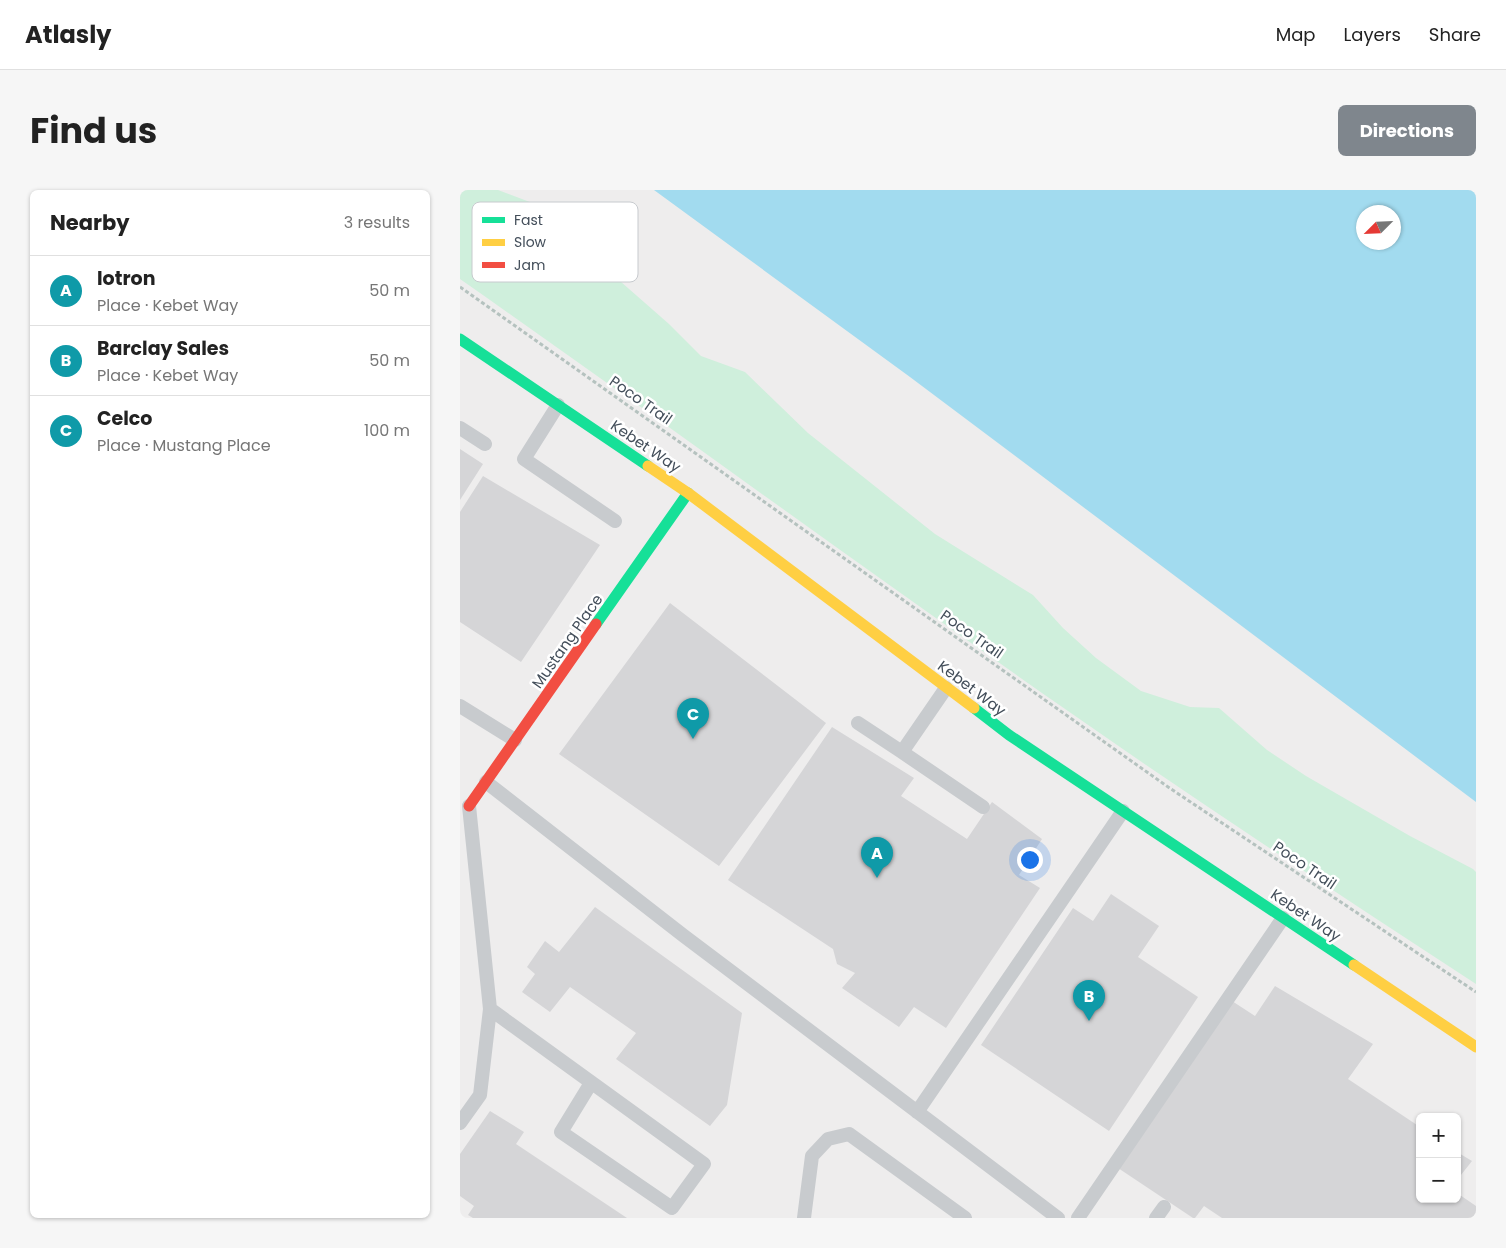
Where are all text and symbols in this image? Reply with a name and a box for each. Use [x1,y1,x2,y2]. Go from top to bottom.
text: Atlasly [25,18,111,51]
text: Map [1276,22,1316,47]
text: Layers [1344,22,1401,47]
text: Share [1429,22,1481,47]
button: Directions [1338,105,1476,156]
text: Find us [30,106,157,155]
legend [472,202,638,282]
north arrow [1356,205,1401,250]
text: Nearby [50,208,130,237]
text: Fast [514,210,543,230]
text: 3 results [344,211,410,234]
text: Slow [514,232,547,252]
text: Jam [514,255,545,275]
text: Iotron [97,265,155,292]
text: A [60,279,72,302]
text: 50 m [369,279,410,302]
text: Place · Kebet Way [97,294,238,317]
text: Barclay Sales [97,335,229,362]
text: B [61,349,71,372]
text: 50 m [369,349,410,372]
text: Place · Kebet Way [97,364,238,387]
street label: Poco Trail [605,371,677,429]
text: Celco [97,405,152,432]
street label: Kebet Way [607,415,686,477]
text: C [60,419,72,442]
text: 100 m [364,419,410,442]
text: Place · Mustang Place [97,434,271,457]
street label: Mustang Place [527,590,607,692]
street label: Poco Trail [936,605,1008,663]
street label: Kebet Way [934,655,1011,721]
pin: C [677,698,709,739]
street label: Poco Trail [1269,836,1341,894]
pin: A [861,837,893,878]
your location [1017,847,1043,873]
street label: Kebet Way [1267,884,1346,946]
pin: B [1073,980,1105,1021]
map controls [1416,1113,1461,1203]
button: + [1416,1113,1461,1158]
button: − [1416,1158,1461,1203]

